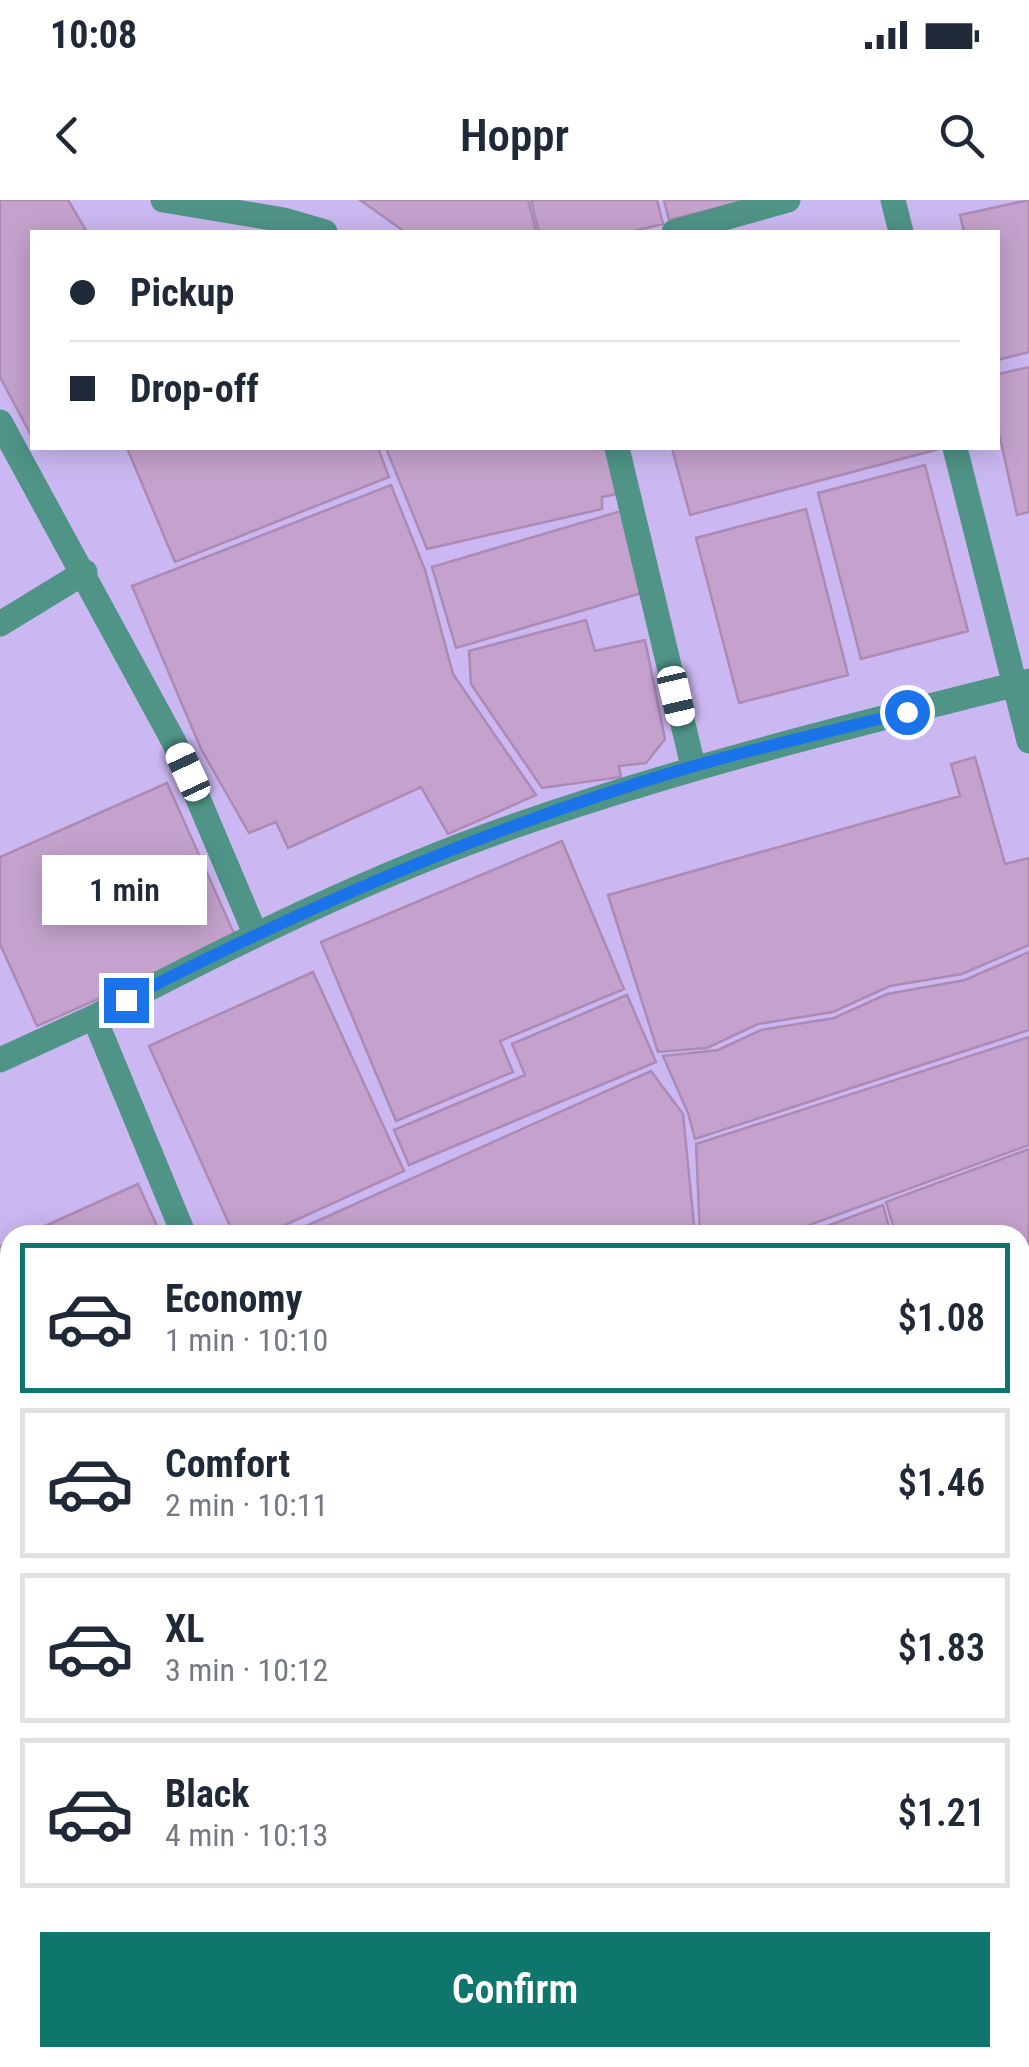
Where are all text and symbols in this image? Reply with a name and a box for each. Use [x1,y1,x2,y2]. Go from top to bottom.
text: 10:08 [50,13,137,57]
icon: back [40,108,95,163]
icon: search [934,108,989,163]
text: Hoppr [460,109,569,162]
text: Pickup [130,271,234,315]
text: Drop-off [130,367,259,411]
car [655,663,697,729]
route start [885,690,930,735]
car [162,738,214,806]
callout: 1 min [44,855,208,925]
text: 1 min [89,871,160,909]
route end [104,978,149,1023]
icon: car [45,1273,135,1363]
text: Economy [165,1277,302,1321]
text: $1.08 [898,1296,985,1340]
text: 1 min · 10:10 [165,1321,328,1359]
icon: car [45,1438,135,1528]
text: Comfort [165,1442,290,1486]
text: $1.46 [898,1461,985,1505]
text: 2 min · 10:11 [165,1486,328,1524]
icon: car [45,1603,135,1693]
text: XL [165,1607,204,1651]
text: $1.83 [898,1626,985,1670]
text: 3 min · 10:12 [165,1651,328,1689]
icon: car [45,1768,135,1858]
text: Black [165,1772,249,1816]
text: $1.21 [898,1791,985,1835]
text: 4 min · 10:13 [165,1816,328,1854]
button: Confirm [40,1932,990,2047]

